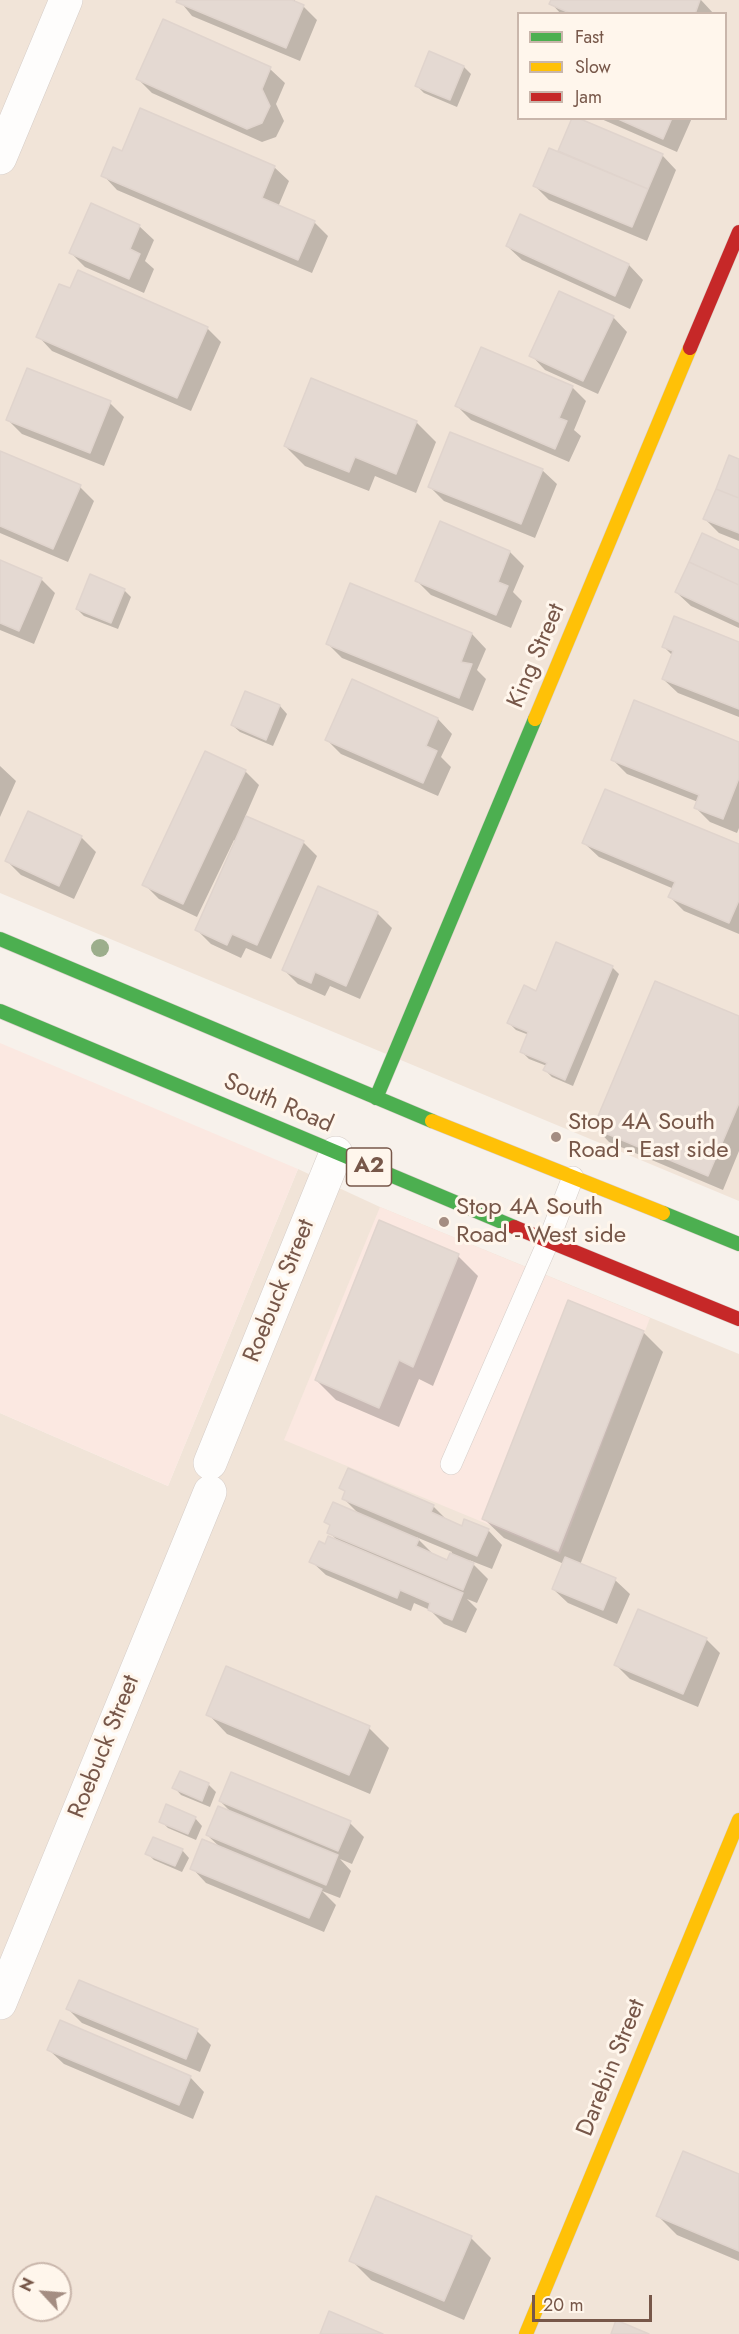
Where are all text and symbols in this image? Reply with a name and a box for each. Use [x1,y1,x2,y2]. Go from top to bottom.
legend [517,12,727,120]
text: Fast [575,24,604,50]
text: Slow [575,54,611,80]
text: Jam [575,84,602,110]
street label: King Street [502,599,572,713]
street label: South Road [219,1068,337,1140]
place label: Stop 4A South Road - East side [568,1109,729,1165]
marker: Stop 4A South Road - East side [549,1130,563,1144]
road number: A2 [346,1148,392,1186]
place label: Stop 4A South Road - West side [456,1194,626,1250]
street label: Roebuck Street [238,1215,322,1367]
marker: Stop 4A South Road - West side [437,1215,451,1229]
street label: Roebuck Street [63,1671,147,1823]
street label: Darebin Street [571,1995,653,2141]
north arrow [12,2262,72,2322]
text: N [14,2274,40,2296]
scale bar [535,2283,655,2321]
text: 20 m [543,2292,583,2318]

